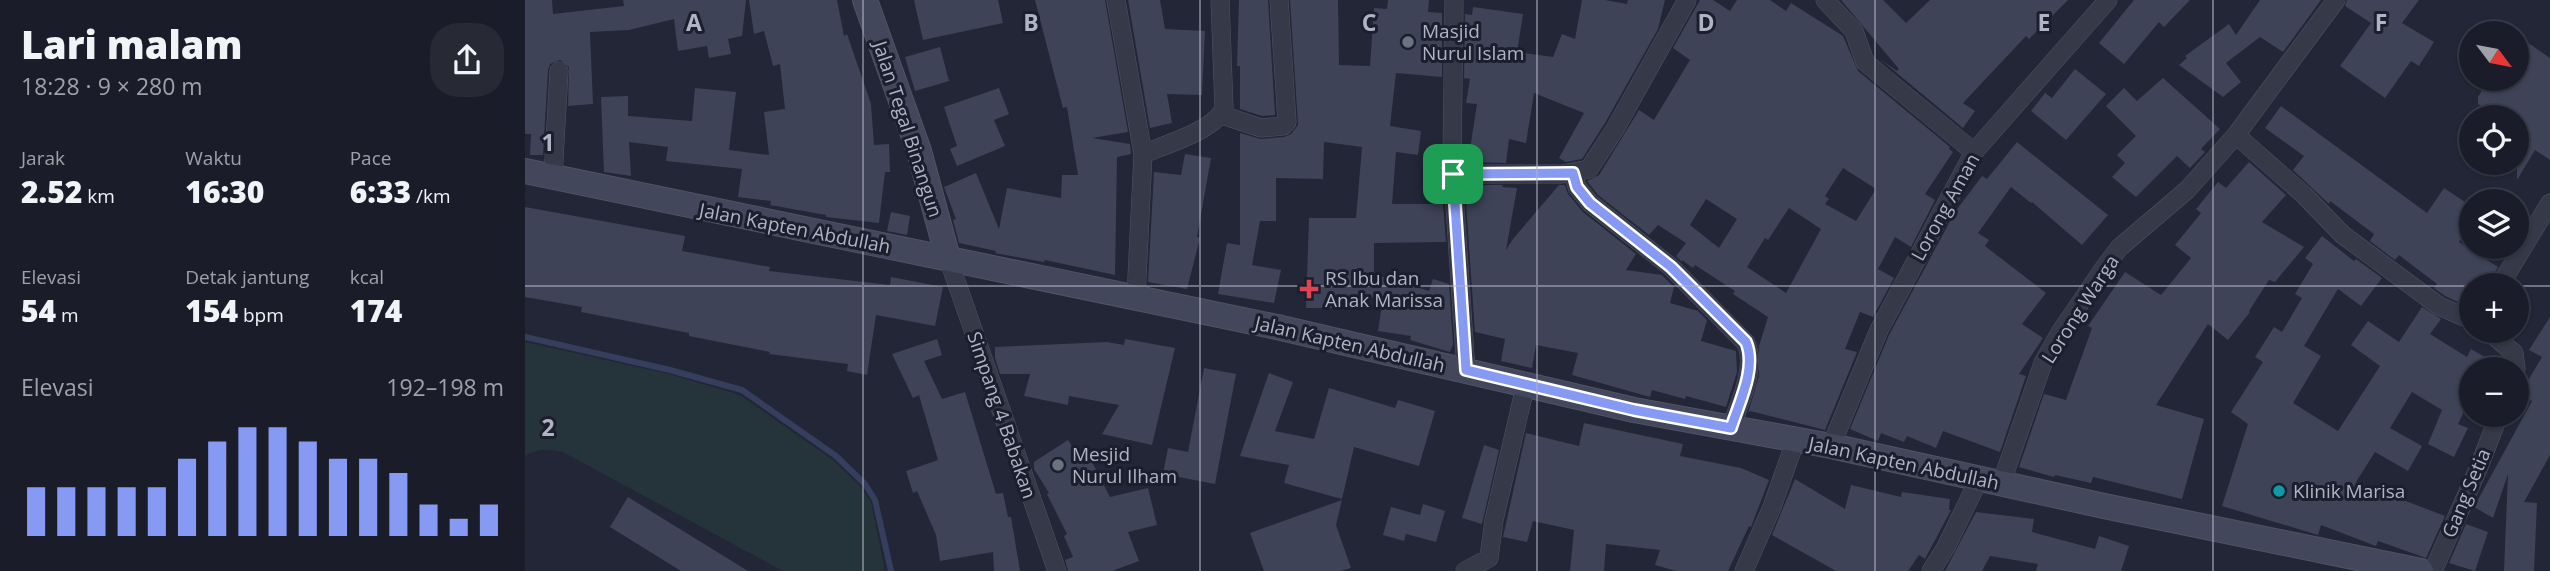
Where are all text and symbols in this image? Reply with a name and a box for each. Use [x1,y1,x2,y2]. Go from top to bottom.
text: A [686,6,702,38]
text: B [1023,6,1039,38]
text: C [1362,6,1376,38]
text: D [1697,6,1715,38]
text: E [2038,6,2050,38]
text: F [2375,6,2387,38]
text: Lari malam [21,18,243,70]
place label: Masjid Nurul Islam [1422,18,1524,66]
north arrow [2459,21,2529,91]
map controls [2459,21,2529,427]
button: share [430,23,504,97]
marker: Masjid Nurul Islam [1400,34,1416,50]
street label: Jalan Tegal Binangun [867,36,949,220]
text: 18:28 · 9 × 280 m [21,70,203,102]
button: locate [2459,105,2529,175]
text: 1 [541,126,555,158]
pin [1423,144,1483,204]
text: Jarak [21,145,65,171]
text: Waktu [185,145,242,171]
text: Pace [350,145,391,171]
street label: Lorong Aman [1905,149,1985,265]
icon: arrive [1434,155,1472,193]
text: 2.52 [21,171,82,212]
text: 16:30 [185,171,264,212]
text: 6:33 [350,171,411,212]
text: km [82,183,115,209]
text: /km [411,183,451,209]
button: layers [2459,189,2529,259]
street label: Jalan Kapten Abdullah [695,196,893,259]
street label: Lorong Warga [2035,250,2125,368]
text: Elevasi [21,264,81,290]
text: Detak jantung [185,264,309,290]
text: kcal [350,264,384,290]
place label: RS Ibu dan Anak Marissa [1325,265,1443,313]
button: + [2459,273,2529,343]
marker: RS Ibu dan Anak Marissa [1299,279,1319,299]
text: 54 [21,290,56,331]
text: 154 [185,290,238,331]
text: 174 [350,290,402,331]
text: m [56,302,79,328]
text: bpm [238,302,284,328]
street label: Jalan Kapten Abdullah [1251,309,1448,379]
street label: Simpang 4 Babakan [961,328,1043,502]
button: − [2459,357,2529,427]
text: Elevasi [21,371,94,403]
text: 192–198 m [386,371,504,403]
text: 2 [541,411,555,443]
street label: Jalan Kapten Abdullah [1804,430,2002,496]
place label: Mesjid Nurul Ilham [1072,441,1177,489]
street label: Gang Setia [2436,444,2496,542]
marker: Mesjid Nurul Ilham [1050,457,1066,473]
place label: Klinik Marisa [2293,478,2405,504]
marker: Klinik Marisa [2271,483,2287,499]

